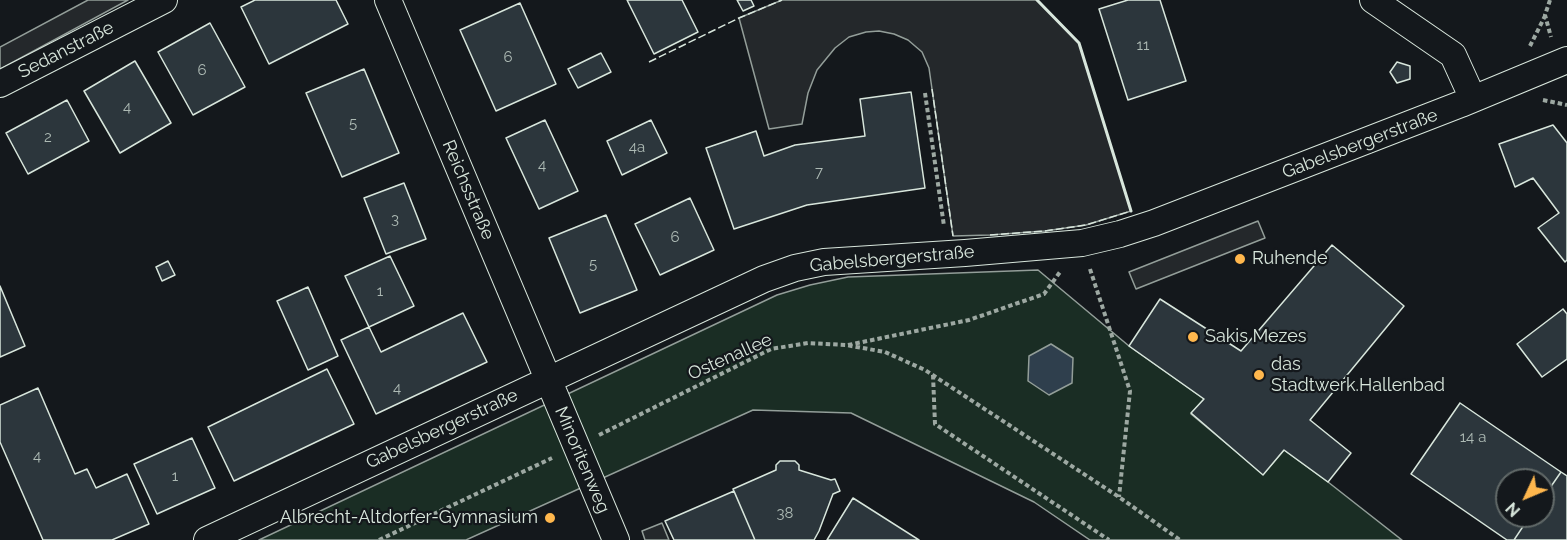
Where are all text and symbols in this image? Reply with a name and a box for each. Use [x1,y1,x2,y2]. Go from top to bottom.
street label: Sedanstraße [15,17,117,83]
house number: 11 [1137,36,1149,54]
house number: 6 [503,48,513,66]
house number: 6 [197,61,207,79]
house number: 4 [123,98,131,116]
street label: Gabelsbergerstraße [1279,104,1441,184]
house number: 5 [349,114,357,132]
house number: 2 [44,128,52,146]
street label: Reichsstraße [437,137,499,243]
house number: 4a [629,138,645,156]
house number: 4 [538,156,546,174]
house number: 7 [815,163,823,181]
house number: 3 [391,210,399,228]
house number: 6 [670,228,680,246]
street label: Gabelsbergerstraße [809,241,975,277]
place label: Ruhende [1252,248,1328,270]
marker: Ruhende [1233,252,1247,266]
house number: 5 [589,255,597,273]
house number: 1 [377,282,383,300]
place label: Sakis Mezes [1205,326,1306,348]
street label: Ostenallee [685,329,775,385]
marker: Sakis Mezes [1186,330,1200,344]
place label: das Stadtwerk.Hallenbad [1271,354,1445,397]
marker: das Stadtwerk.Hallenbad [1252,368,1266,382]
house number: 4 [393,379,401,397]
street label: Gabelsbergerstraße [363,384,521,474]
street label: Minoritenweg [550,403,614,517]
house number: 14 a [1460,428,1486,446]
house number: 4 [33,447,41,465]
house number: 1 [172,467,178,485]
north arrow [1495,468,1555,528]
text: N [1502,498,1524,520]
house number: 38 [777,504,793,522]
place label: Albrecht-Altdorfer-Gymnasium [280,507,538,529]
marker: Albrecht-Altdorfer-Gymnasium [543,511,557,525]

